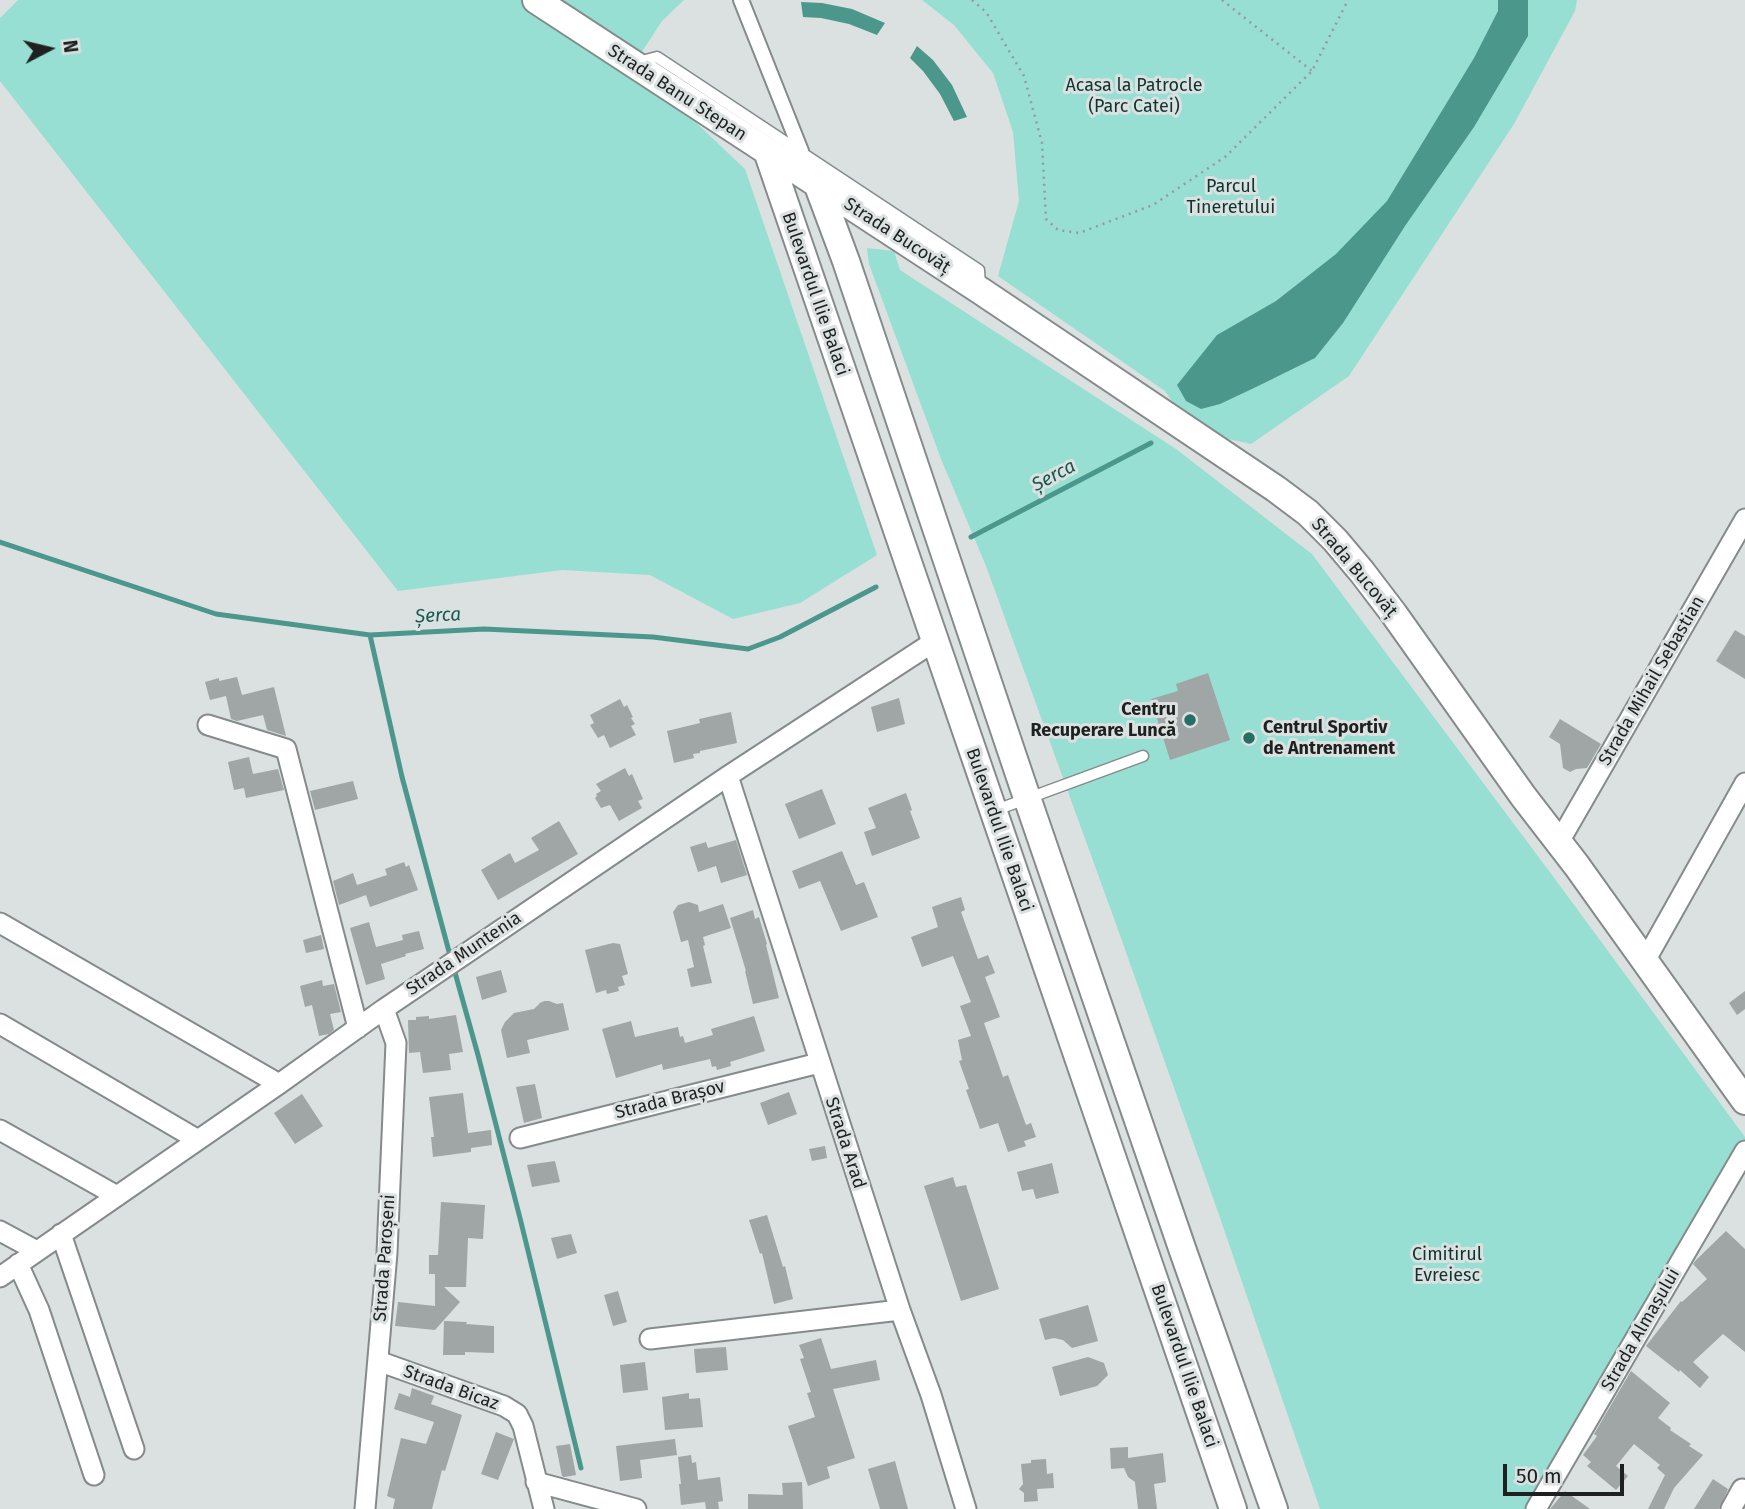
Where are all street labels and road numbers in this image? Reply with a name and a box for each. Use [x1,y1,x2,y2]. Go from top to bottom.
street label: Strada Banu Stepan [604,40,750,146]
street label: Strada Bucovăț [840,194,954,278]
street label: Bulevardul Ilie Balaci [777,209,853,379]
street label: Strada Bucovăț [1306,514,1402,622]
street label: Strada Mihail Sebastian [1595,592,1709,770]
street label: Bulevardul Ilie Balaci [961,745,1037,915]
street label: Strada Muntenia [402,908,526,1000]
street label: Strada Brașov [613,1076,727,1124]
street label: Strada Arad [820,1095,870,1191]
street label: Strada Paroșeni [370,1194,400,1322]
street label: Strada Almașului [1597,1265,1685,1395]
street label: Bulevardul Ilie Balaci [1146,1281,1222,1451]
street label: Strada Bicaz [400,1361,502,1415]

